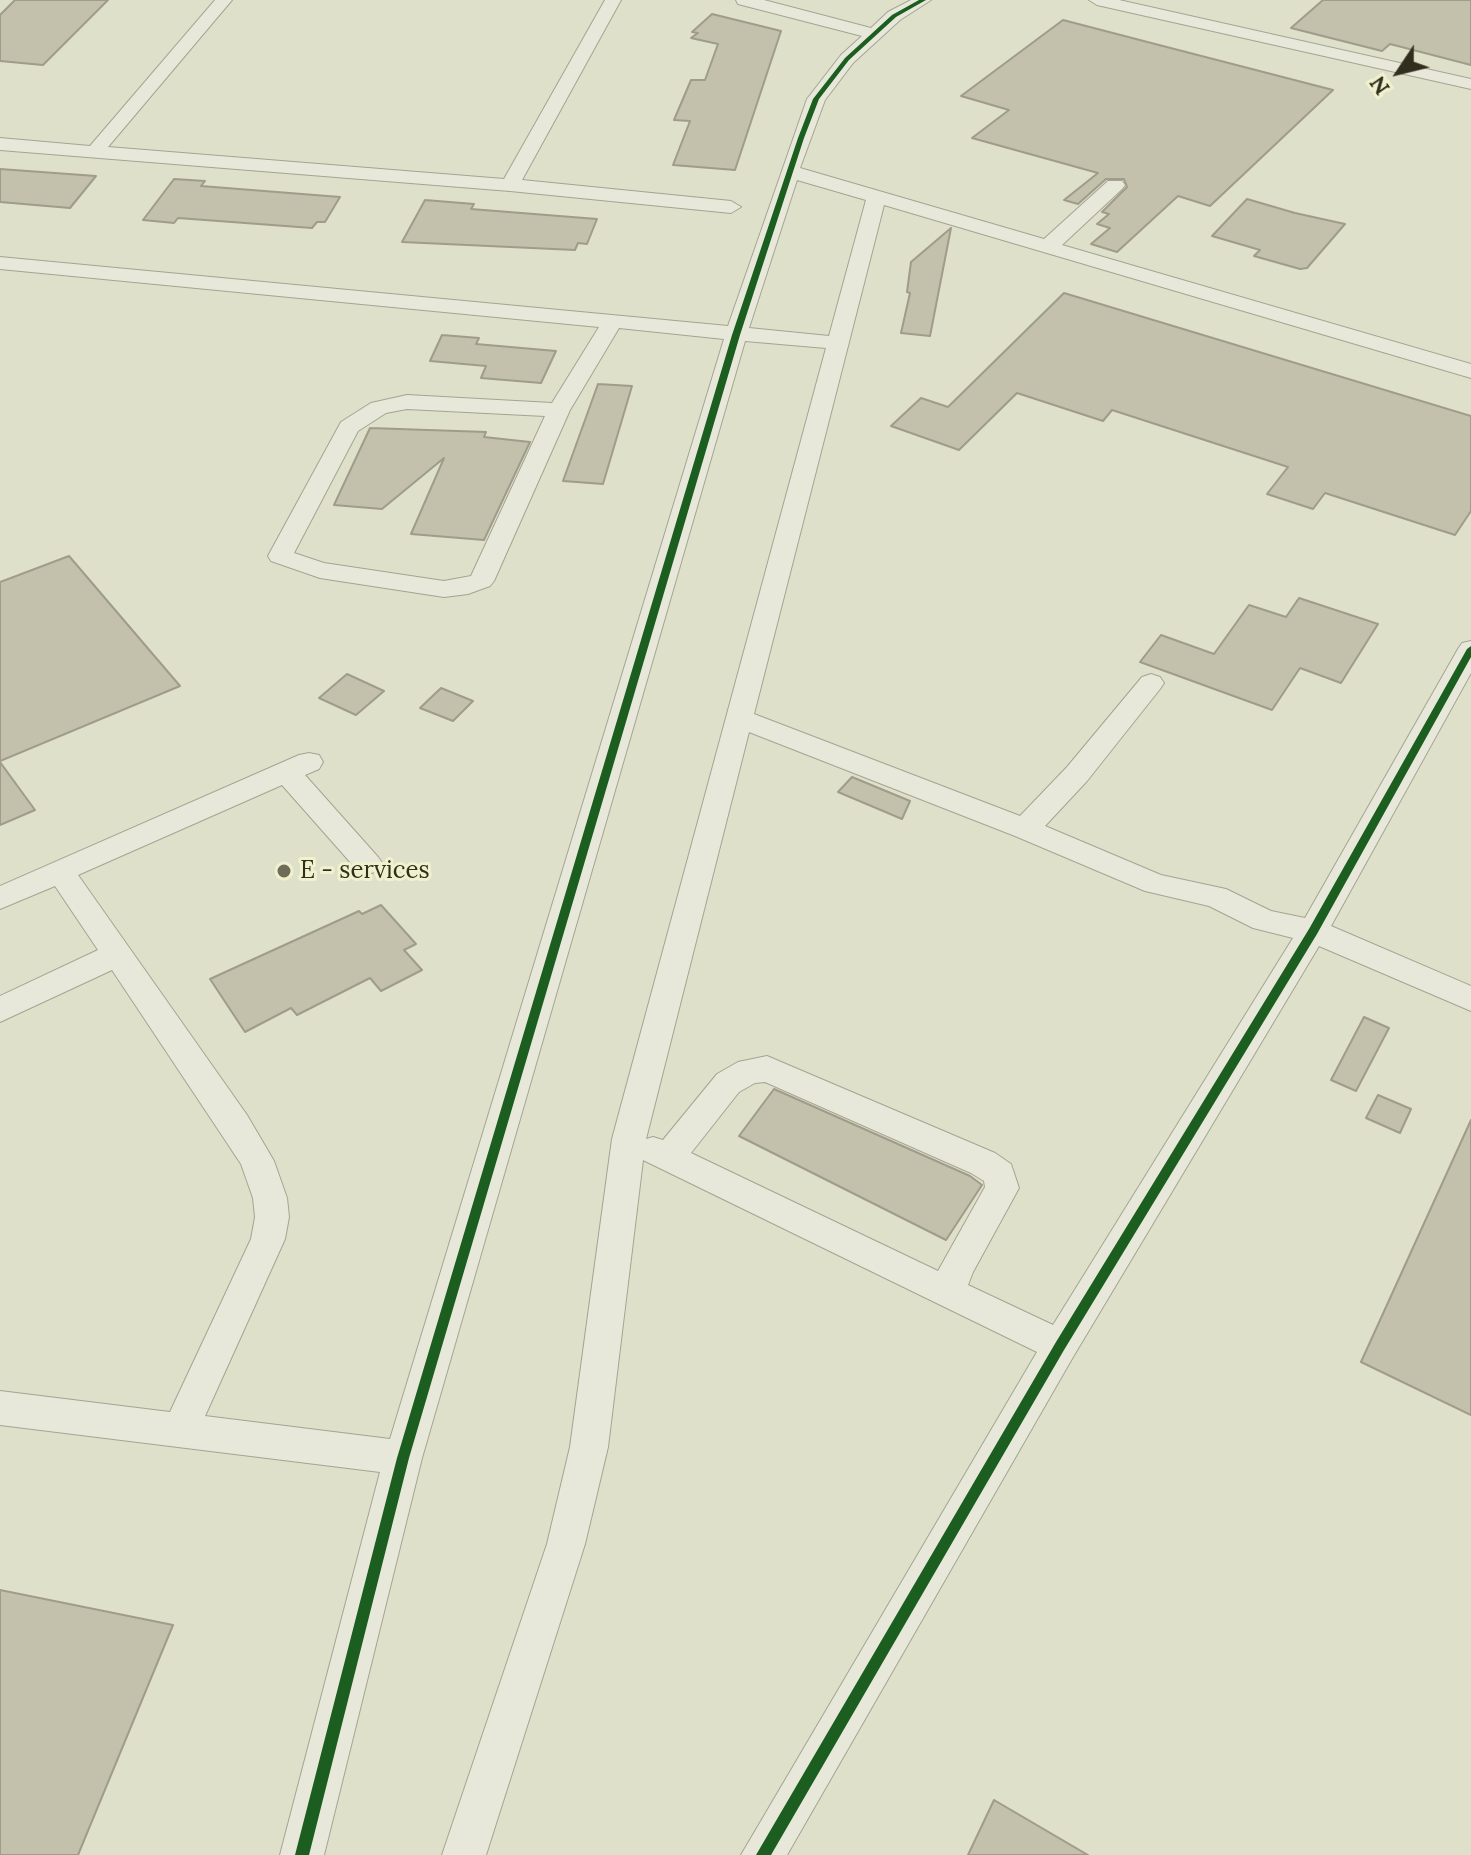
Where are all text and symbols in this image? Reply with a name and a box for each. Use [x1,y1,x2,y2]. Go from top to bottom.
north arrow [1359,32,1439,112]
text: N [1363,71,1396,101]
place label: E - services [300,857,430,885]
marker: E - services [275,862,293,880]

